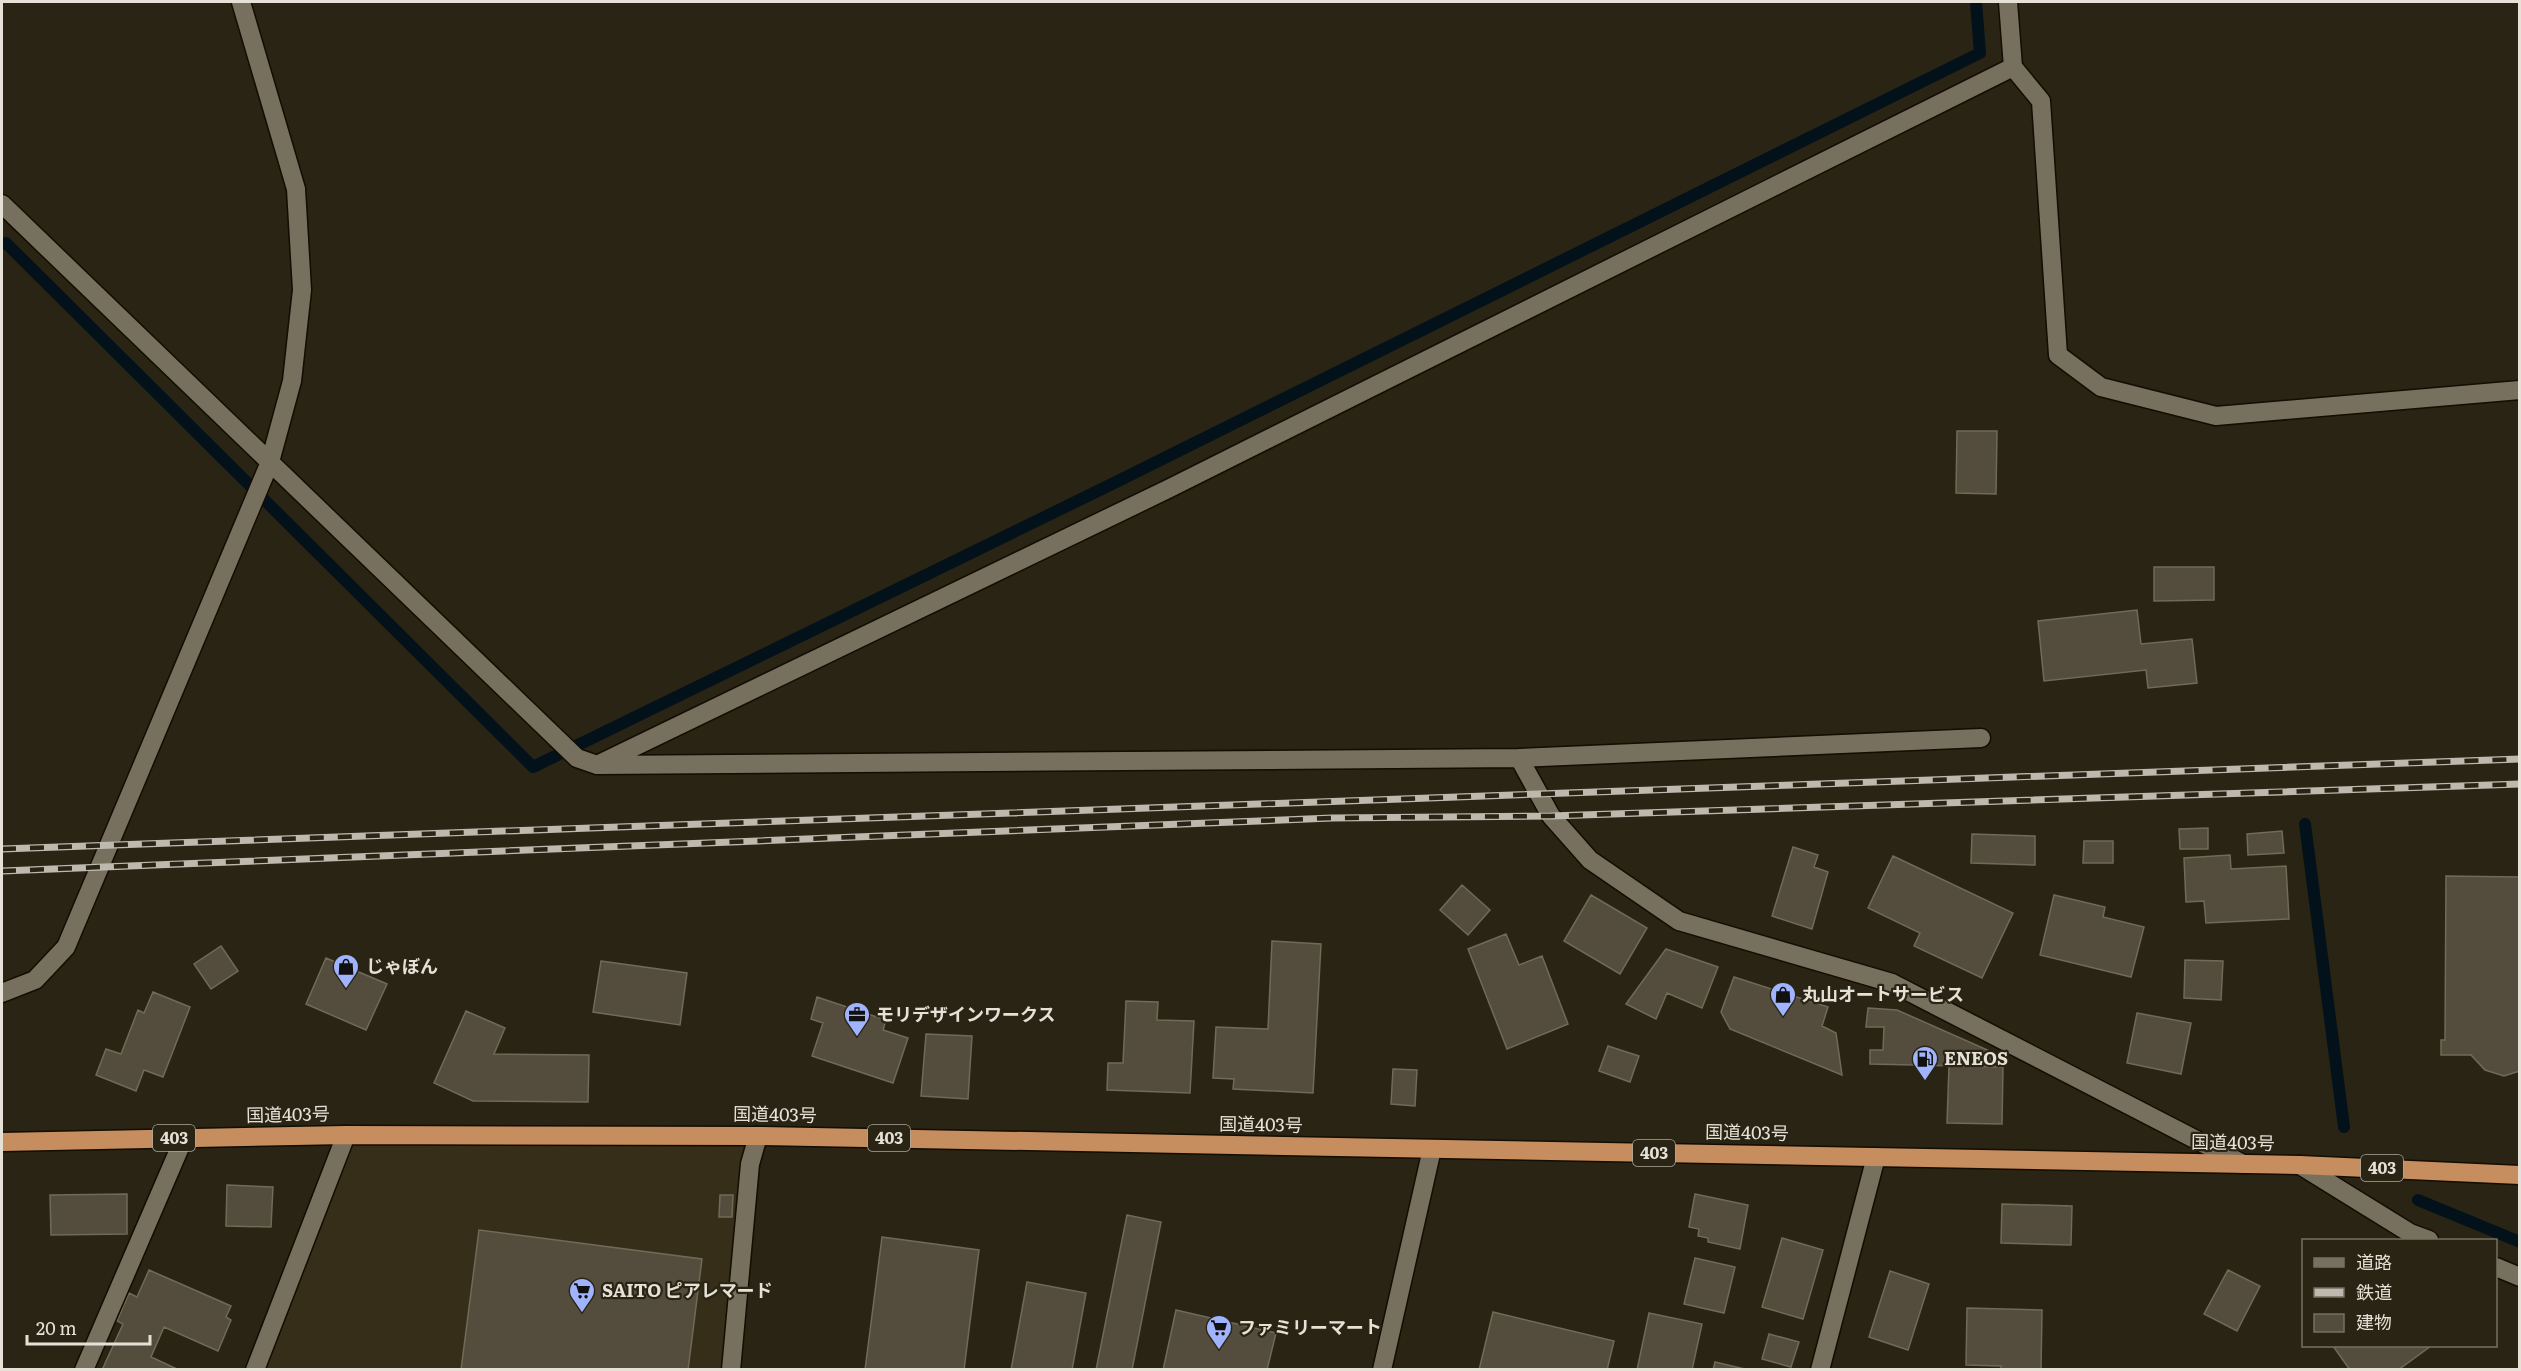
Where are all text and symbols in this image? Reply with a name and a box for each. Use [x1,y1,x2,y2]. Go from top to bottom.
shop icon: じゃぼん [331,952,361,990]
place label: じゃぼん [366,952,438,979]
shop icon: 丸山オートサービス [1768,980,1798,1018]
place label: 丸山オートサービス [1802,980,1964,1007]
office icon: モリデザインワークス [842,1000,872,1038]
place label: モリデザインワークス [876,1000,1055,1027]
fuel station icon: ENEOS [1910,1044,1940,1082]
place label: ENEOS [1944,1044,2008,1071]
street label: 国道403号 [246,1099,330,1128]
street label: 国道403号 [733,1099,817,1128]
street label: 国道403号 [1219,1109,1303,1138]
street label: 国道403号 [1705,1117,1789,1146]
road number: 403 [153,1125,195,1151]
road number: 403 [868,1125,910,1151]
street label: 国道403号 [2191,1127,2275,1156]
road number: 403 [1633,1140,1675,1166]
road number: 403 [2361,1155,2403,1181]
legend [2302,1239,2497,1347]
text: 道路 [2356,1248,2392,1275]
supermarket icon: SAITO ピアレマード [567,1276,597,1314]
place label: SAITO ピアレマード [602,1276,773,1303]
text: 鉄道 [2356,1278,2392,1305]
scale bar [27,1308,150,1346]
text: 建物 [2356,1308,2392,1335]
supermarket icon: ファミリーマート [1204,1313,1234,1351]
place label: ファミリーマート [1238,1313,1382,1340]
text: 20 m [36,1314,77,1341]

